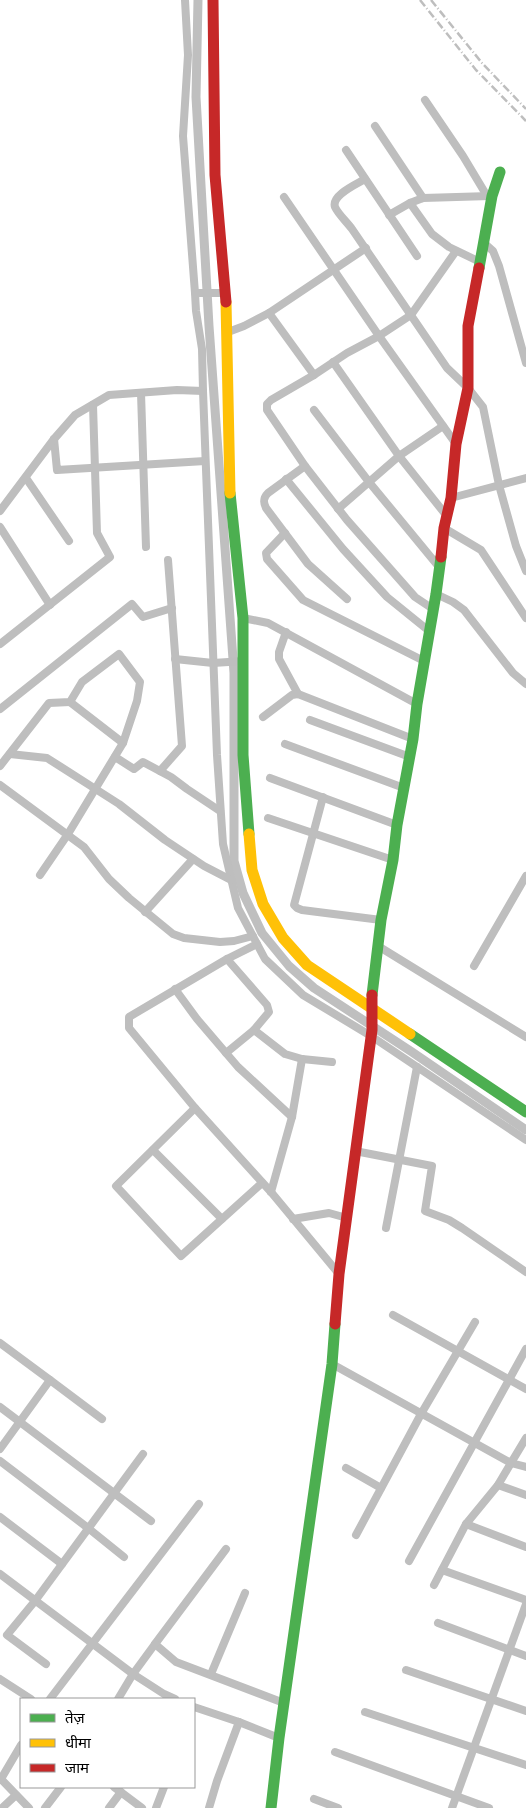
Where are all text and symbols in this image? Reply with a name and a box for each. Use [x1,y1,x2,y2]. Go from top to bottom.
legend [20,1698,195,1788]
text: तेज़ [65,1709,86,1727]
text: धीमा [65,1734,92,1752]
text: जाम [65,1759,90,1777]

